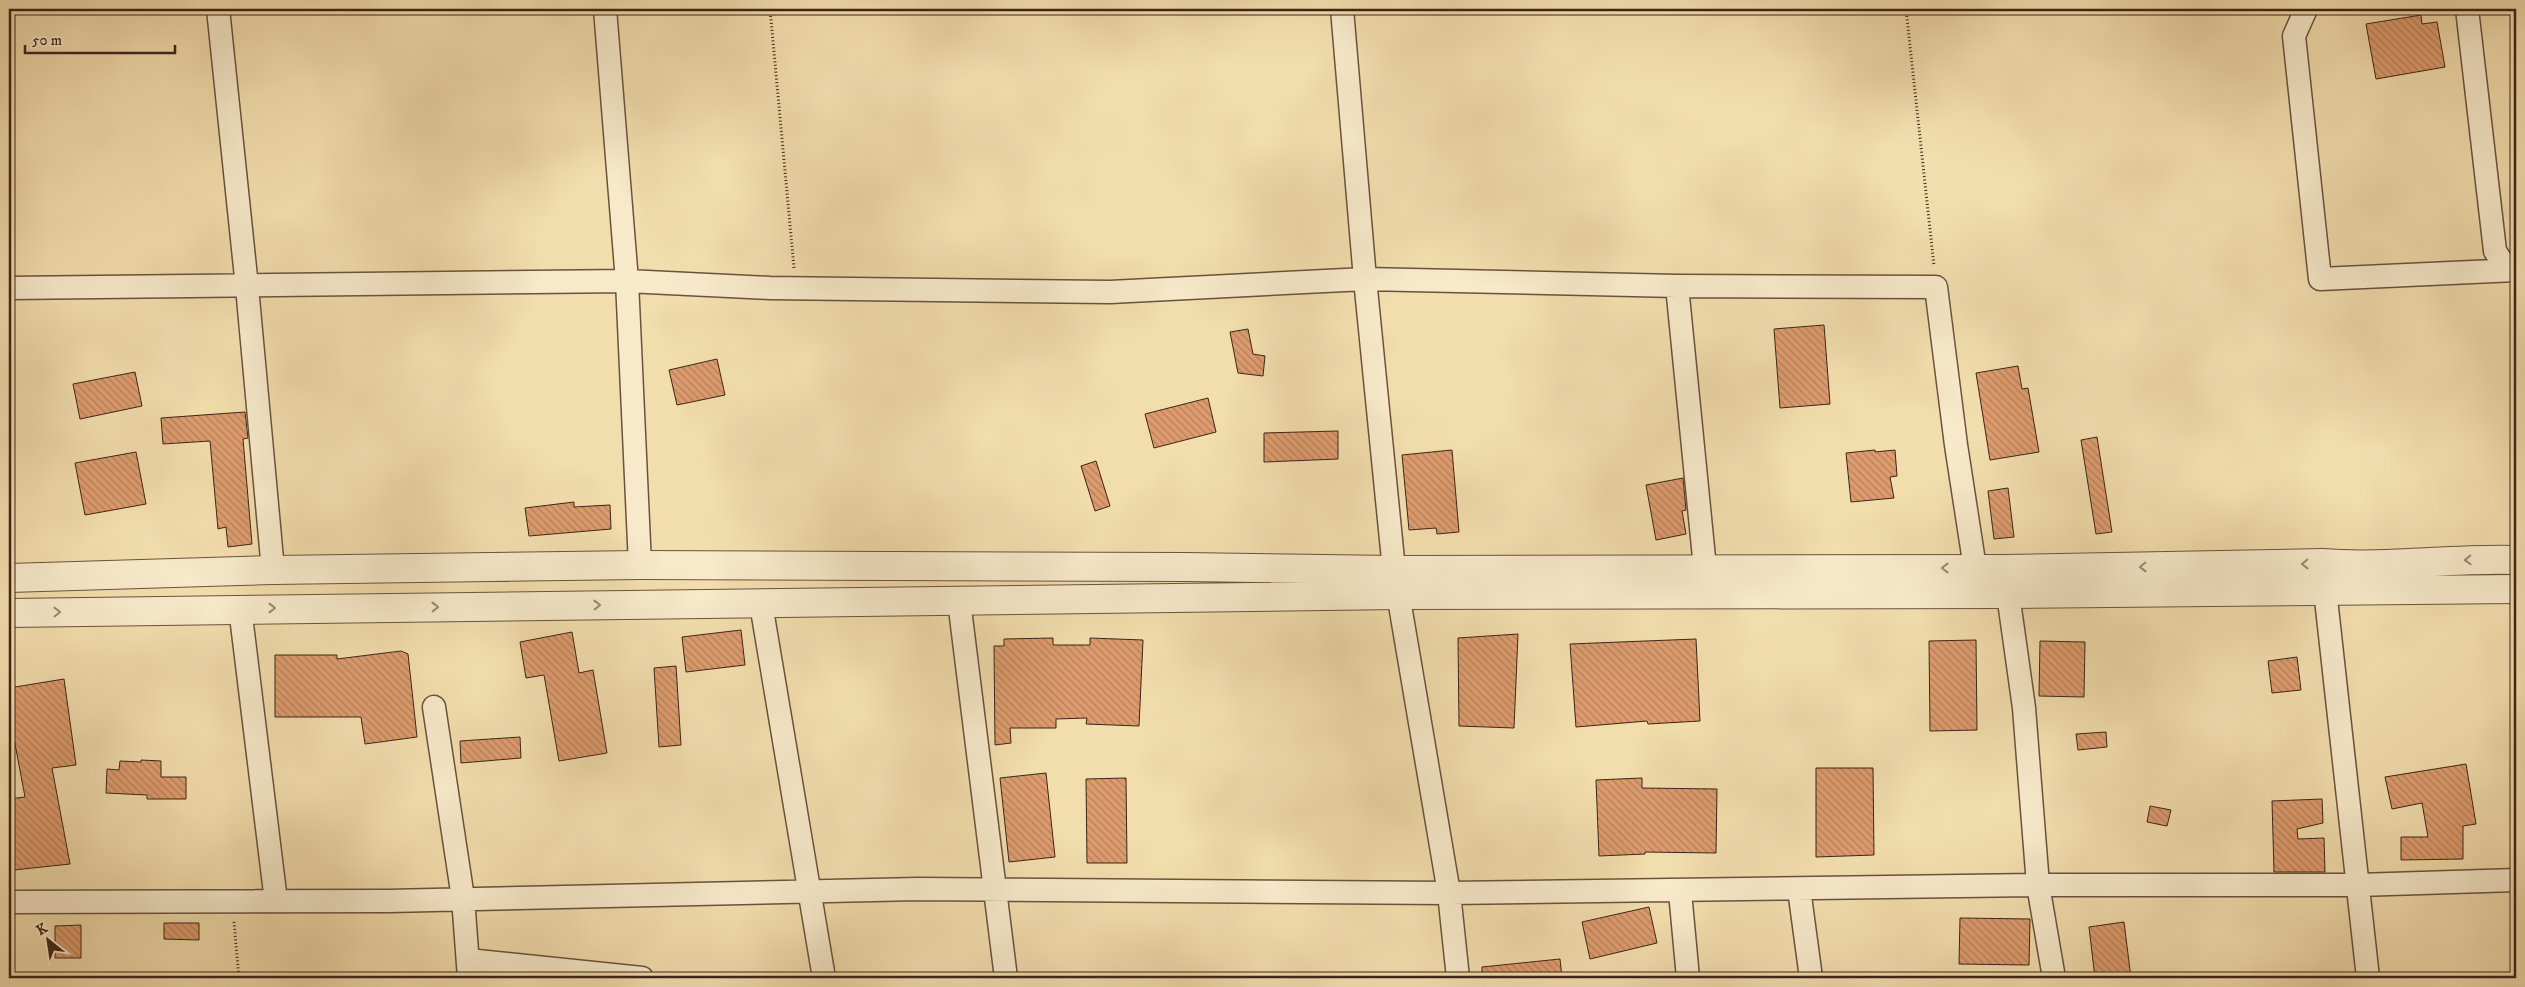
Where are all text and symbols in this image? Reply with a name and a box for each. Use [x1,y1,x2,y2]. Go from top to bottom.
scale bar [25,22,175,54]
text: 50 m [32,31,62,50]
one-way arrow [2463,555,2471,565]
one-way arrow [2301,558,2309,569]
one-way arrow [2138,561,2146,572]
one-way arrow [1941,563,1949,573]
one-way arrow [594,600,602,610]
one-way arrow [432,602,439,612]
one-way arrow [269,603,277,613]
one-way arrow [54,607,62,617]
north arrow [22,914,72,964]
text: K [33,919,52,940]

